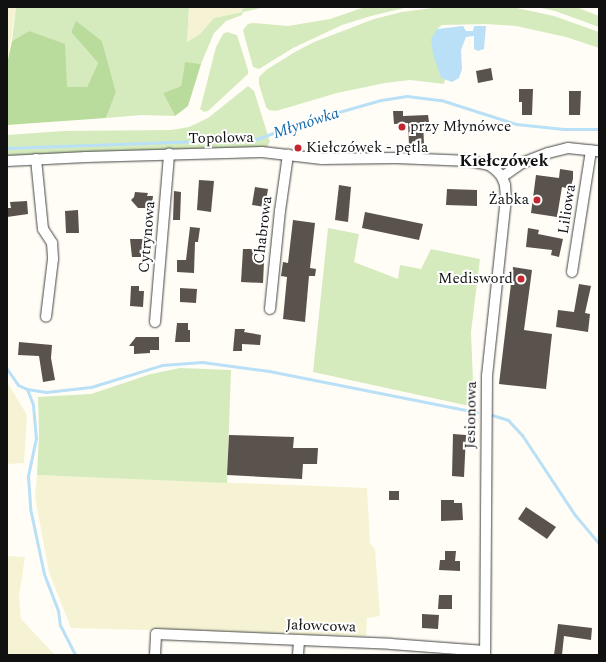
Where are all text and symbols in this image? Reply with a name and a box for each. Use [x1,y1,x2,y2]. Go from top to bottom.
water label: Młynówka [271,103,341,143]
place label: przy Młynówce [410,118,511,136]
marker: przy Młynówce [397,122,407,132]
street label: Topolowa [188,128,254,148]
place label: Kiełczówek - pętla [306,139,428,157]
marker: Kiełczówek - pętla [293,143,303,153]
district label: Kiełczówek [459,152,549,172]
street label: Liliowa [554,183,580,235]
place label: Żabka [488,191,529,209]
street label: Chabrowa [250,195,276,265]
marker: Żabka [532,195,542,205]
street label: Cytrynowa [135,200,159,274]
place label: Medisword [438,270,513,288]
marker: Medisword [516,274,526,284]
street label: Jesionowa [461,381,481,449]
street label: Jałowcowa [286,616,356,636]

